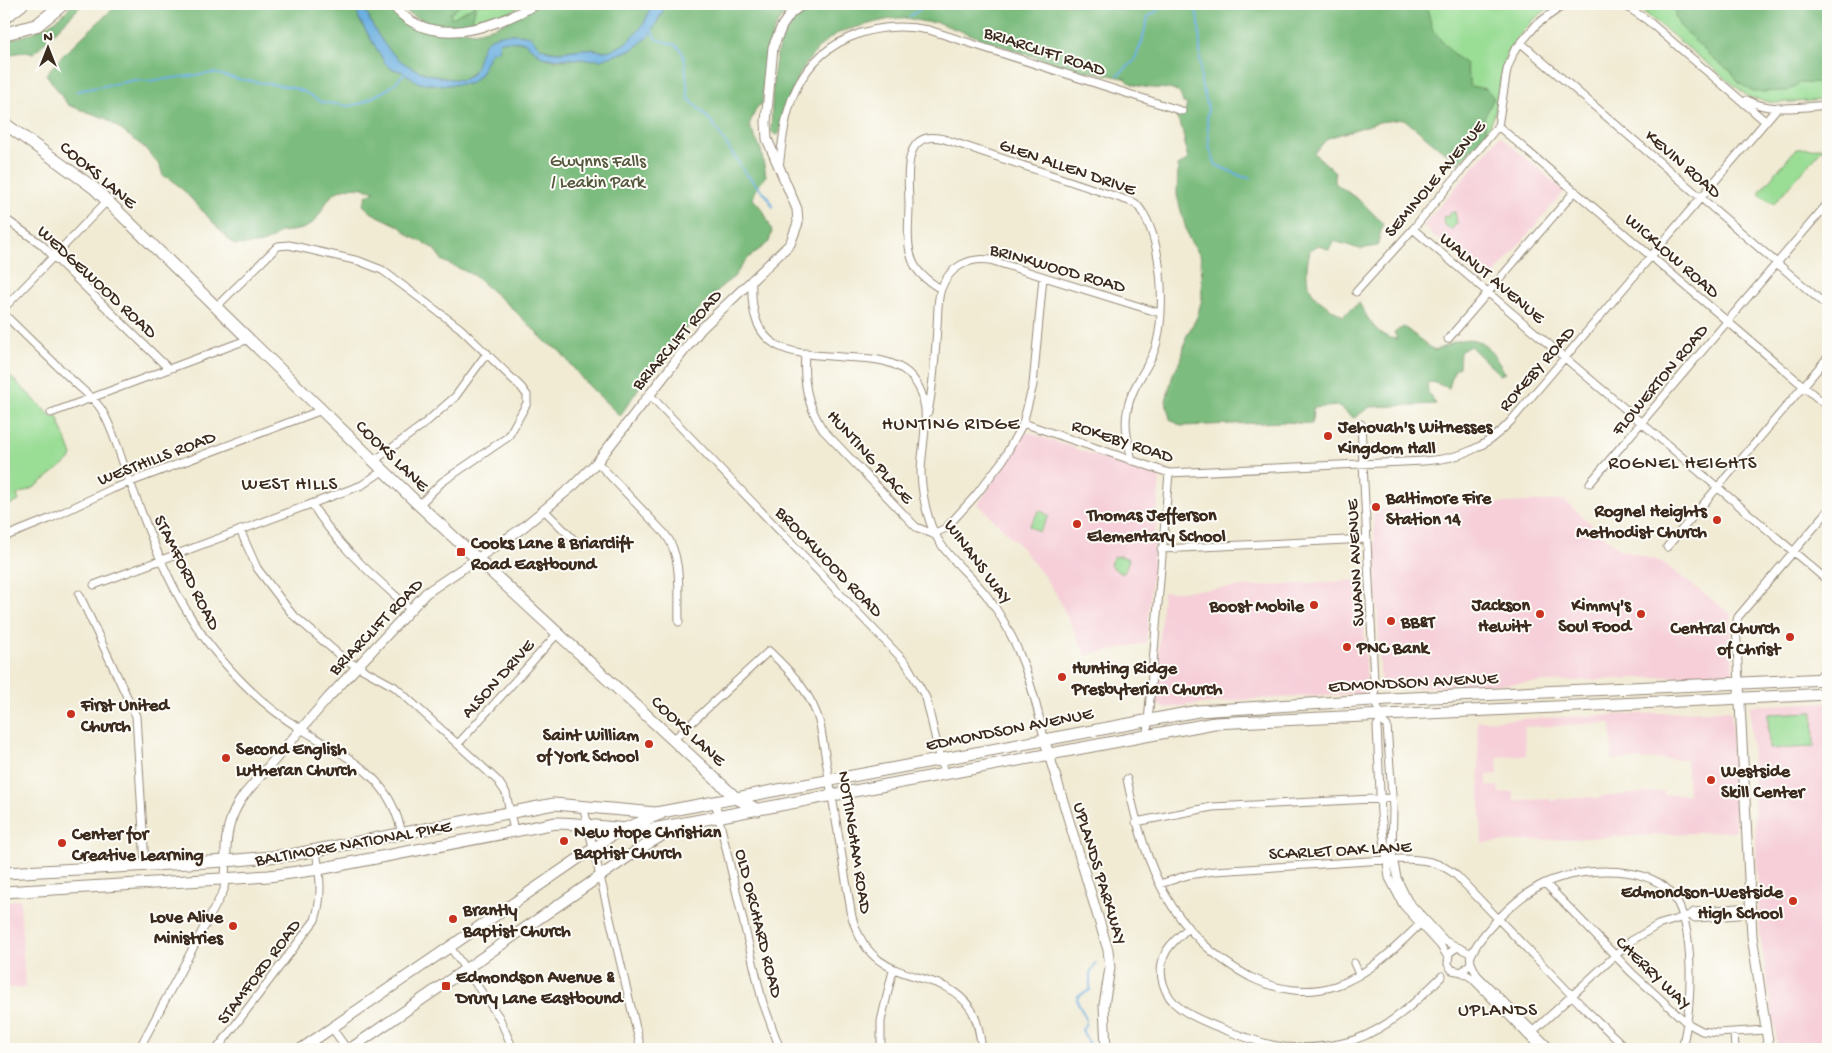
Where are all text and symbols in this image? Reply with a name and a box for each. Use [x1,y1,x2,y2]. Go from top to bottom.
north arrow [22,22,72,72]
street label: BRIARCLIFT ROAD [980,23,1108,82]
text: N [43,29,53,46]
street label: SEMINOLE AVENUE [1381,116,1491,242]
street label: KEVIN ROAD [1640,126,1725,204]
street label: GLEN ALLEN DRIVE [996,135,1139,202]
street label: COOKS LANE [55,138,141,215]
park label: Gwynns Falls / Leakin Park [550,152,647,194]
street label: WICKLOW ROAD [1620,210,1723,304]
street label: WEDGEWOOD ROAD [32,222,161,344]
street label: WALNUT AVENUE [1434,229,1549,330]
street label: BRINKWOOD ROAD [986,240,1128,299]
street label: BRIARCLIFT ROAD [628,286,728,396]
street label: FLOWERTON ROAD [1608,320,1714,441]
street label: ROKEBY ROAD [1495,323,1581,416]
street label: HUNTING PLACE [821,406,917,510]
district label: HUNTING RIDGE [882,414,1021,437]
street label: ROKEBY ROAD [1069,416,1176,469]
street label: COOKS LANE [350,417,433,498]
place label: Jehovah's Witnesses Kingdom Hall [1337,418,1494,460]
street label: WESTHILLS ROAD [95,427,219,492]
marker: Jehovah's Witnesses Kingdom Hall [1322,430,1334,442]
district label: ROGNEL HEIGHTS [1608,453,1758,476]
district label: WEST HILLS [242,474,338,497]
place label: Baltimore Fire Station 14 [1385,489,1492,531]
street label: SWANN AVENUE [1343,498,1370,627]
marker: Baltimore Fire Station 14 [1370,501,1382,513]
street label: BROOKWOOD ROAD [769,502,887,623]
place label: Rognel Heights Methodist Church [1576,502,1708,544]
place label: Thomas Jefferson Elementary School [1085,506,1226,548]
street label: STAMFORD ROAD [148,512,224,634]
marker: Rognel Heights Methodist Church [1711,514,1723,526]
street label: WINANS WAY [938,516,1016,609]
marker: Thomas Jefferson Elementary School [1071,518,1083,530]
place label: Cooks Lane & Briarclift Road Eastbound [470,534,634,576]
marker: Cooks Lane & Briarclift Road Eastbound [455,546,467,558]
street label: BRIARCLIFT ROAD [325,575,429,681]
place label: Jackson Hewitt [1471,596,1532,638]
place label: Kimmy's Soul Food [1558,596,1633,638]
place label: Boost Mobile [1208,597,1305,618]
marker: Boost Mobile [1308,599,1320,611]
marker: Jackson Hewitt [1534,608,1546,620]
marker: Kimmy's Soul Food [1635,608,1647,620]
place label: BB&T [1400,613,1436,634]
marker: BB&T [1385,615,1397,627]
place label: Central Church of Christ [1669,619,1782,661]
marker: Central Church of Christ [1784,631,1796,643]
street label: ALSON DRIVE [458,635,540,724]
place label: PNC Bank [1356,639,1430,660]
marker: PNC Bank [1341,641,1353,653]
place label: Hunting Ridge Presbyterian Church [1071,659,1223,701]
street label: EDMONDSON AVENUE [1328,669,1499,698]
marker: Hunting Ridge Presbyterian Church [1056,671,1068,683]
street label: COOKS LANE [646,692,729,772]
place label: First United Church [80,696,171,738]
street label: EDMONDSON AVENUE [924,704,1096,757]
marker: First United Church [65,708,77,720]
place label: Saint William of York School [536,726,639,768]
marker: Saint William of York School [643,738,655,750]
place label: Second English Lutheran Church [236,740,357,782]
marker: Second English Lutheran Church [220,752,232,764]
place label: Westside Skill Center [1720,762,1807,804]
street label: NOTTINGHAM ROAD [832,770,875,915]
marker: Westside Skill Center [1705,774,1717,786]
street label: UPLANDS PARKWAY [1067,800,1130,947]
street label: BALTIMORE NATIONAL PIKE [253,817,454,872]
place label: New Hope Christian Baptist Church [573,823,722,865]
place label: Center for Creative Learning [71,825,204,867]
marker: New Hope Christian Baptist Church [558,835,570,847]
marker: Center for Creative Learning [56,837,68,849]
street label: SCARLET OAK LANE [1268,837,1413,866]
street label: OLD ORCHARD ROAD [729,847,786,1000]
place label: Edmondson-Westside High School [1621,883,1784,925]
marker: Edmondson-Westside High School [1787,895,1799,907]
place label: Brantly Baptist Church [462,901,571,943]
place label: Love Alive Ministries [150,908,224,950]
marker: Brantly Baptist Church [447,913,459,925]
street label: STAMFORD ROAD [214,915,307,1029]
marker: Love Alive Ministries [227,920,239,932]
street label: CHERRY WAY [1610,933,1694,1015]
place label: Edmondson Avenue & Drury Lane Eastbound [454,968,625,1010]
marker: Edmondson Avenue & Drury Lane Eastbound [440,980,452,992]
district label: UPLANDS [1458,1000,1538,1023]

